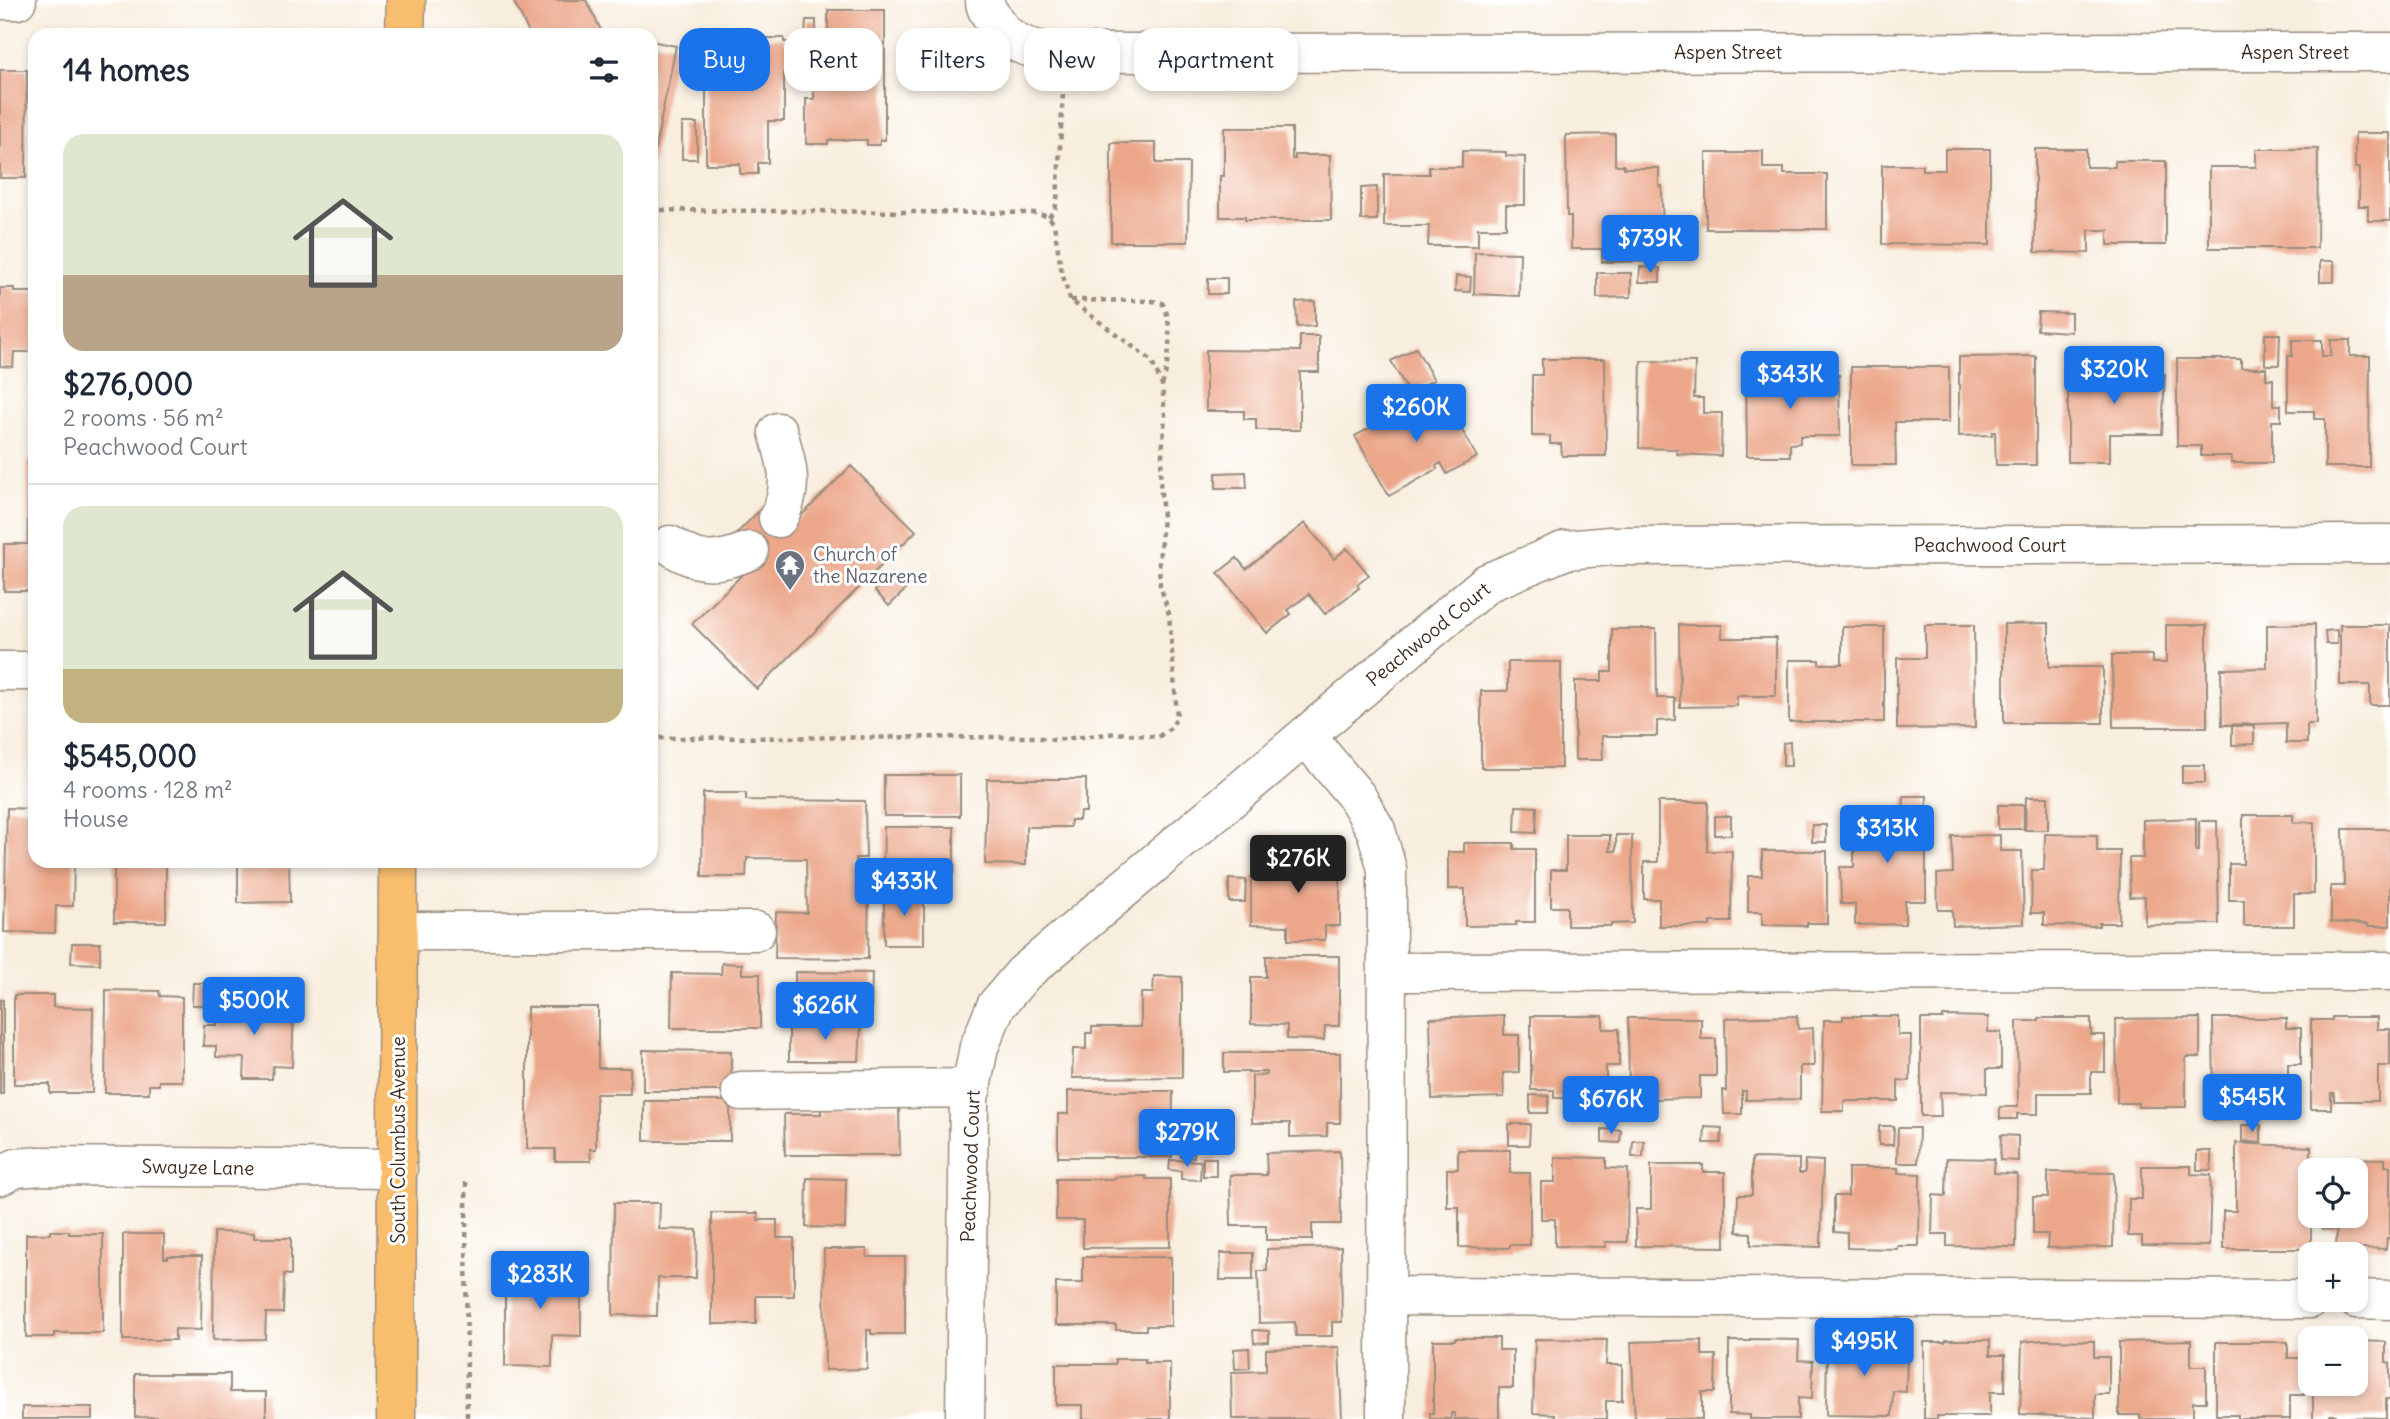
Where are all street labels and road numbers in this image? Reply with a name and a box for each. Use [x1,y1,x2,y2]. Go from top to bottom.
street label: Aspen Street [1674,40,1782,64]
street label: Aspen Street [2241,40,2349,64]
street label: Peachwood Court [1914,533,2066,557]
street label: Peachwood Court [1361,577,1495,691]
street label: South Columbus Avenue [386,1036,410,1244]
street label: Peachwood Court [955,1089,985,1243]
street label: Swayze Lane [141,1154,255,1180]

